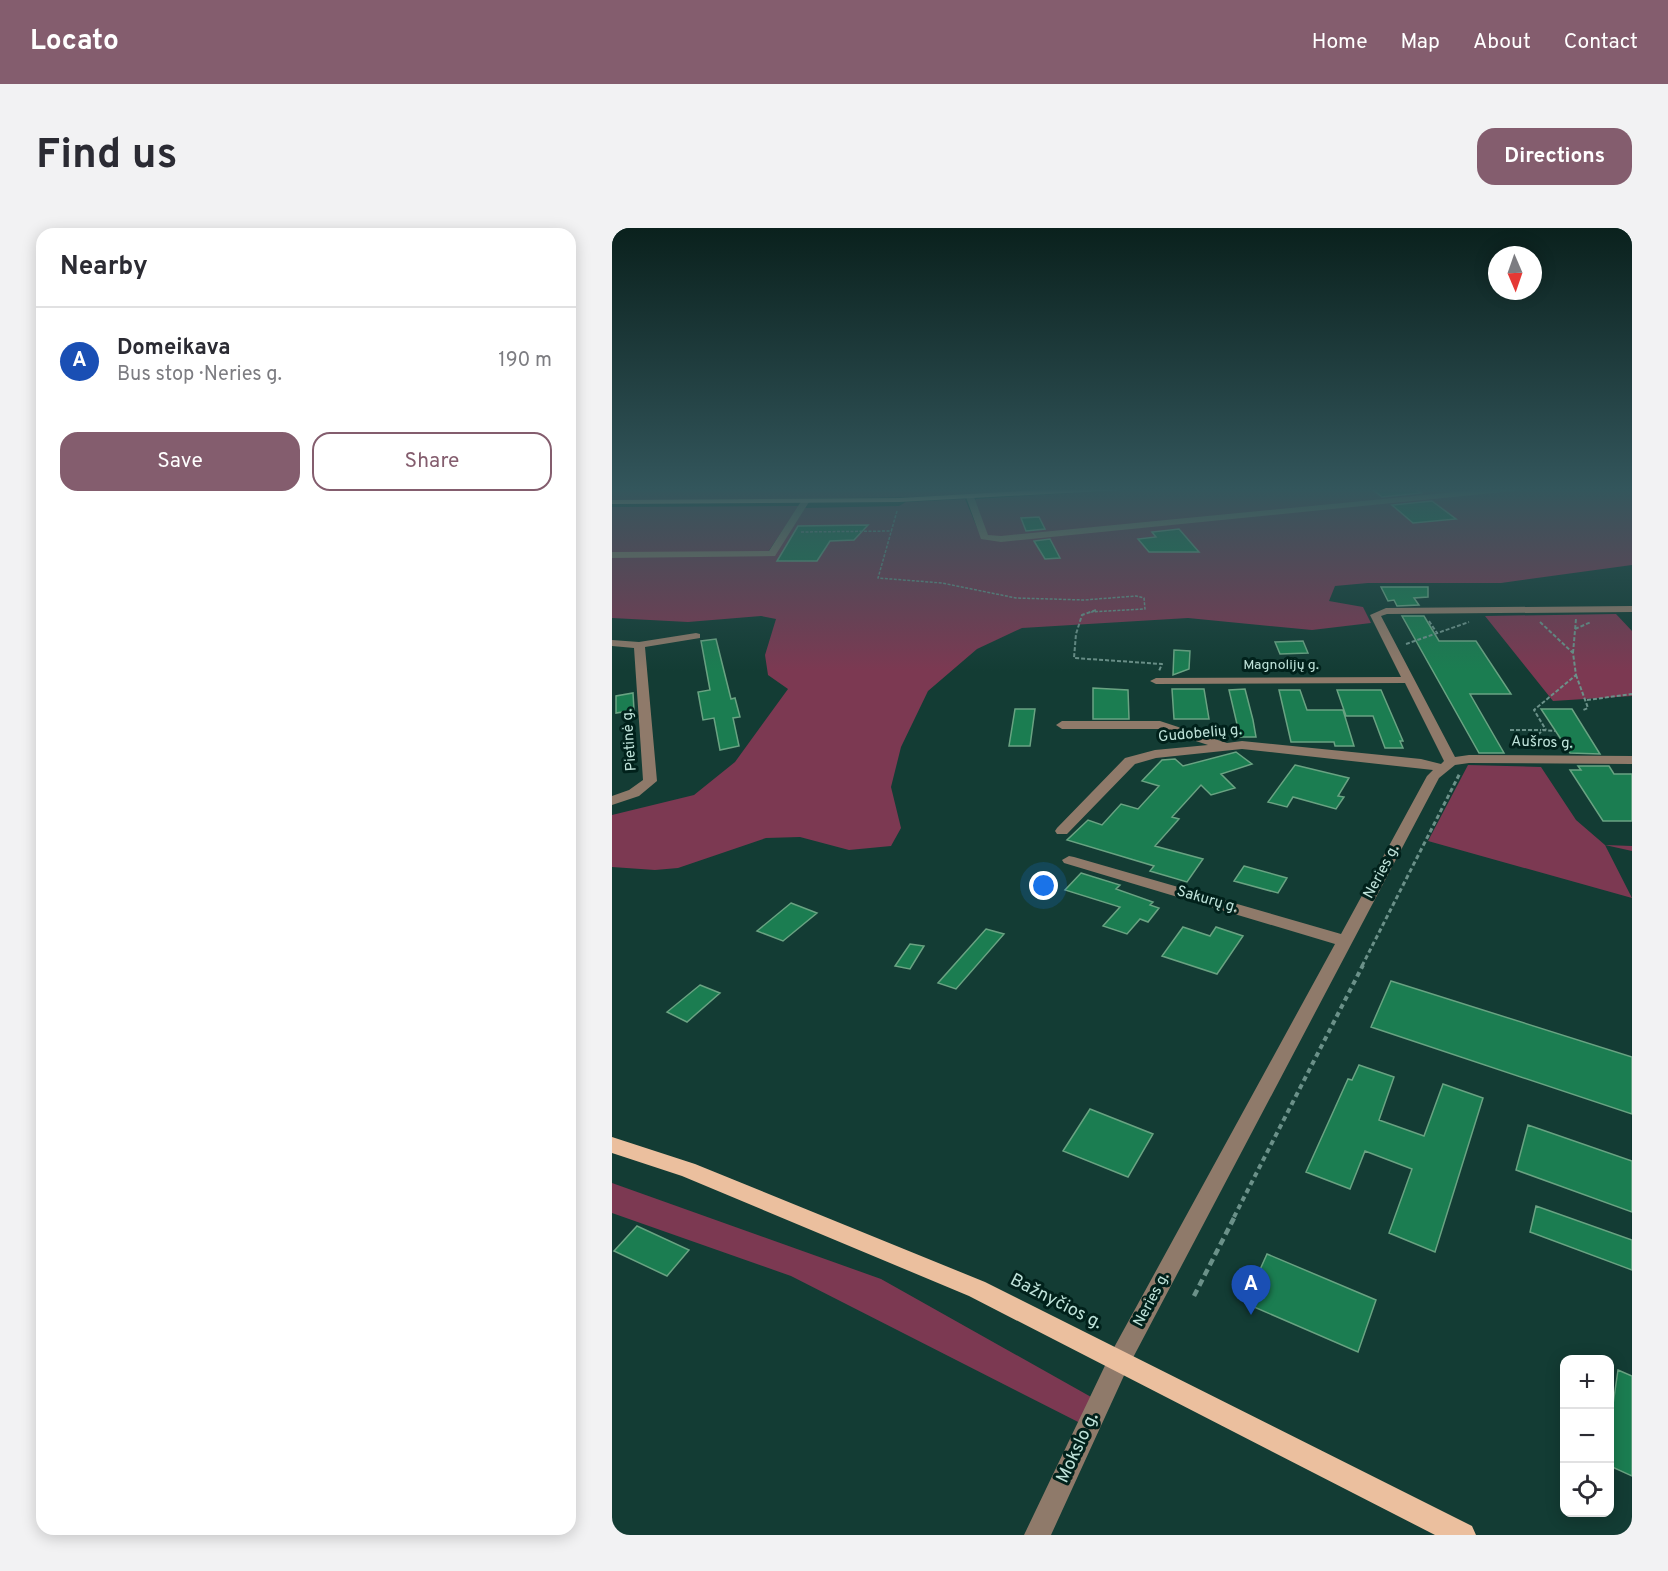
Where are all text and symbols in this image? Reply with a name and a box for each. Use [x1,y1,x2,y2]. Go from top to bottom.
text: Locato [30,24,119,60]
text: Home [1312,29,1368,56]
text: Map [1401,29,1440,56]
text: About [1473,29,1531,56]
text: Contact [1564,29,1638,56]
button: Directions [1477,128,1632,185]
text: Find us [36,130,177,183]
north arrow [1488,246,1542,300]
text: Nearby [60,251,148,284]
text: Domeikava [117,335,230,362]
text: A [72,348,87,374]
text: 190 m [498,348,552,374]
text: Bus stop · Neries g. [117,362,282,388]
button: Save [60,432,300,491]
button: Share [312,432,552,491]
street label: Magnolijų g. [1243,657,1319,674]
street label: Pietinė g. [618,708,642,772]
street label: Gudobelių g. [1157,721,1243,747]
street label: Aušros g. [1511,732,1573,754]
street label: Neries g. [1360,842,1404,902]
your location [1029,871,1058,900]
street label: Sakurų g. [1174,882,1240,918]
pin: A [1232,1266,1270,1315]
street label: Bažnyčios g. [1006,1269,1106,1335]
street label: Neries g. [1130,1270,1174,1330]
map controls [1560,1355,1614,1517]
button: + [1560,1355,1614,1409]
street label: Mokslo g. [1052,1409,1104,1487]
button: − [1560,1409,1614,1463]
button: locate [1560,1463,1614,1517]

